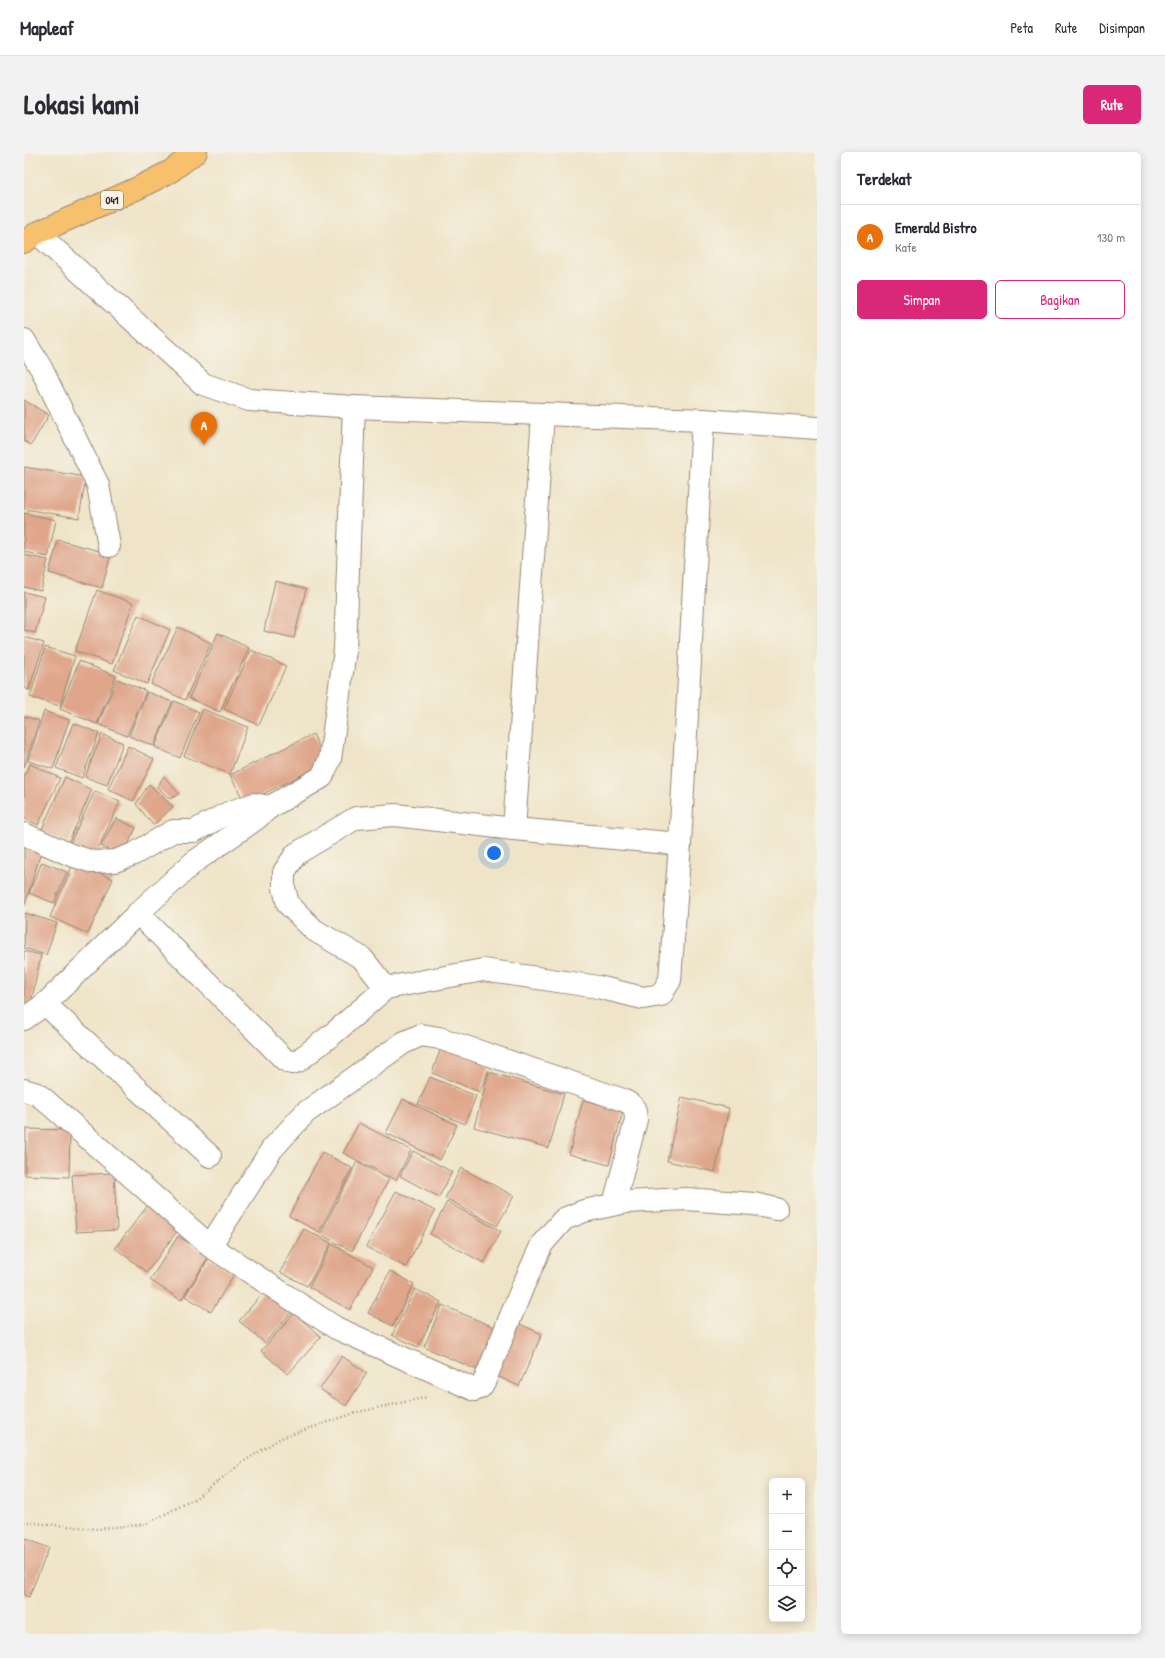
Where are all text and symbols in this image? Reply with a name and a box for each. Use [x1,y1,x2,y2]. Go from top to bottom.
text: Mapleaf [20,15,74,41]
text: Peta [1010,18,1033,37]
text: Rute [1055,18,1077,37]
text: Disimpan [1099,18,1145,37]
text: Lokasi kami [24,85,140,123]
button: Rute [1083,85,1141,124]
text: Terdekat [857,167,911,190]
road number: 041 [101,191,123,209]
text: Emerald Bistro [895,217,976,238]
text: A [867,228,873,246]
text: 130 m [1097,228,1125,246]
text: Kafe [895,238,917,256]
button: Simpan [857,280,987,319]
button: Bagikan [995,280,1125,319]
pin: A [191,412,217,445]
your location [484,843,504,863]
map controls [769,1478,805,1622]
button: + [769,1478,805,1514]
button: − [769,1514,805,1550]
button: locate [769,1550,805,1586]
button: layers [769,1586,805,1622]

